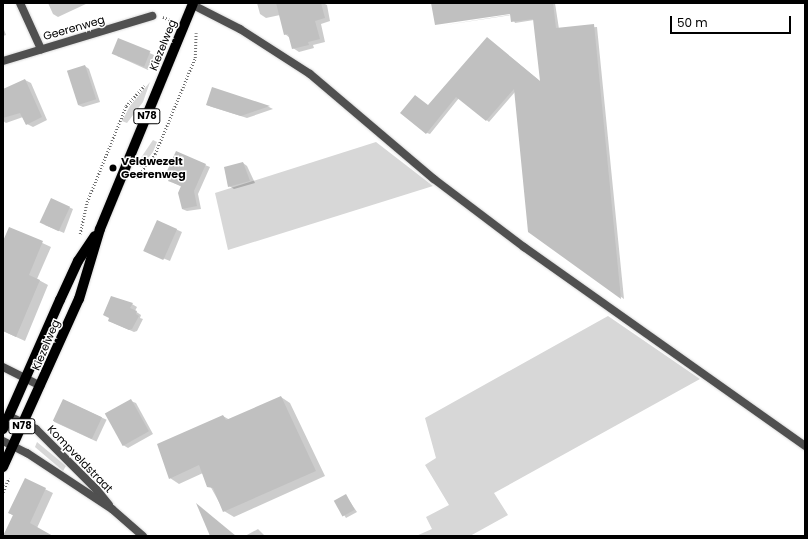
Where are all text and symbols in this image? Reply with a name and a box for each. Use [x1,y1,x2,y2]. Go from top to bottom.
scale bar [672,8,793,34]
street label: Geerenweg [42,13,106,43]
text: 50 m [677,14,708,31]
street label: Kiezelweg [147,18,179,72]
road number: N78 [133,108,161,124]
place label: Veldwezelt Geerenweg [121,155,186,181]
marker: Veldwezelt Geerenweg [108,163,118,173]
street label: Kiezelweg [29,318,63,372]
road number: N78 [8,418,36,434]
street label: Kompveldstraat [45,423,115,495]

